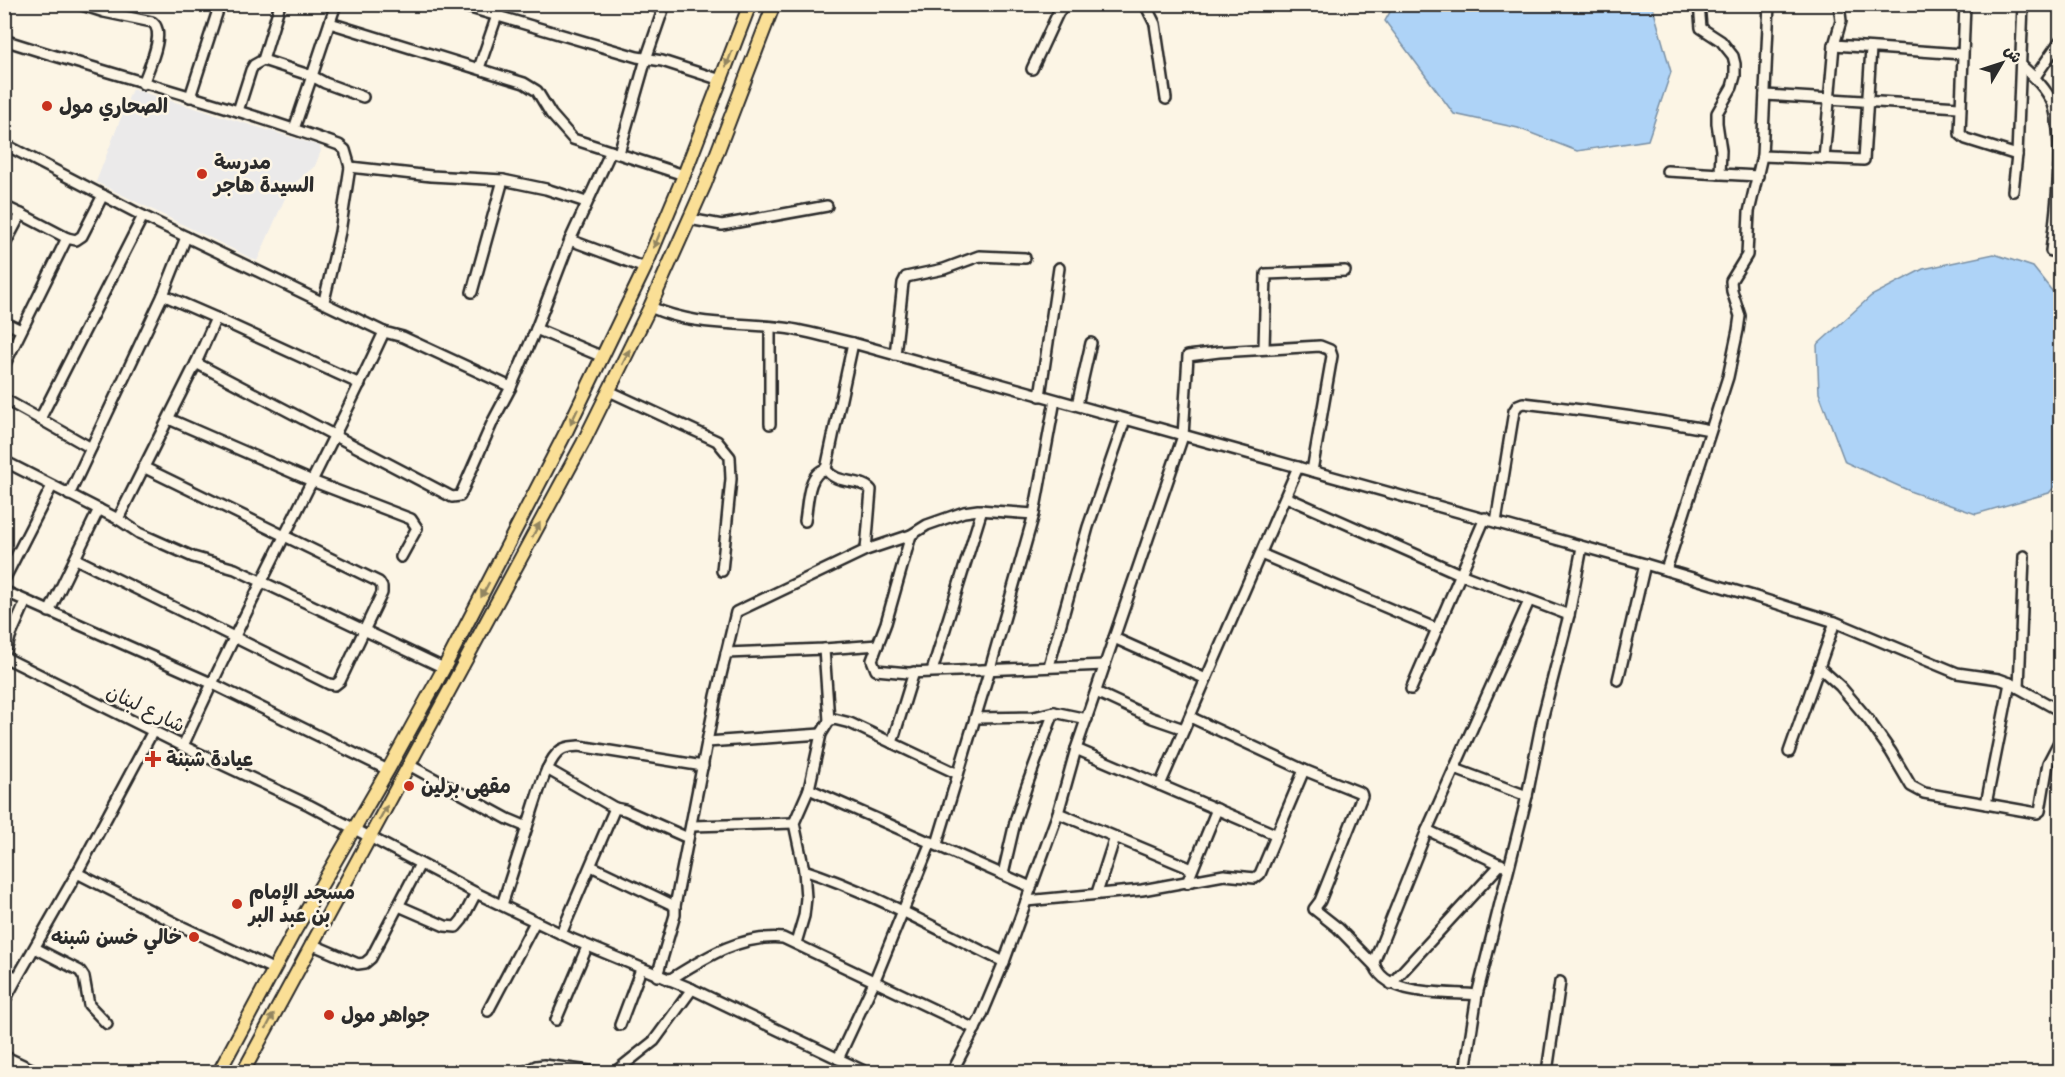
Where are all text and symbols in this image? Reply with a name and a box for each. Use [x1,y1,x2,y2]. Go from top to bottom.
north arrow [1972,33,2032,93]
text: ش [1999,41,2026,68]
one-way arrow [723,50,733,68]
place label: الصحاري مول [59,94,168,122]
marker: الصحاري مول [40,99,54,113]
place label: مدرسة السيدة هاجر [212,150,314,200]
marker: مدرسة السيدة هاجر [195,167,209,181]
one-way arrow [652,232,662,250]
one-way arrow [621,349,630,366]
one-way arrow [569,408,578,425]
one-way arrow [531,521,541,538]
one-way arrow [480,582,490,599]
street label: شارع لبنان [101,679,189,740]
place label: عيادة شبنة [166,747,253,774]
marker: عيادة شبنة [144,750,162,768]
place label: مقهى برلين [421,774,511,801]
marker: مقهى برلين [402,779,416,793]
one-way arrow [378,804,388,821]
place label: مسجد الإمام بن عبد البر [247,880,355,930]
marker: مسجد الإمام بن عبد البر [230,897,244,911]
place label: خالي خسن شبنه [51,925,182,955]
marker: خالي خسن شبنه [187,930,201,944]
place label: جواهر مول [341,1003,430,1030]
marker: جواهر مول [322,1008,336,1022]
one-way arrow [265,1012,275,1029]

